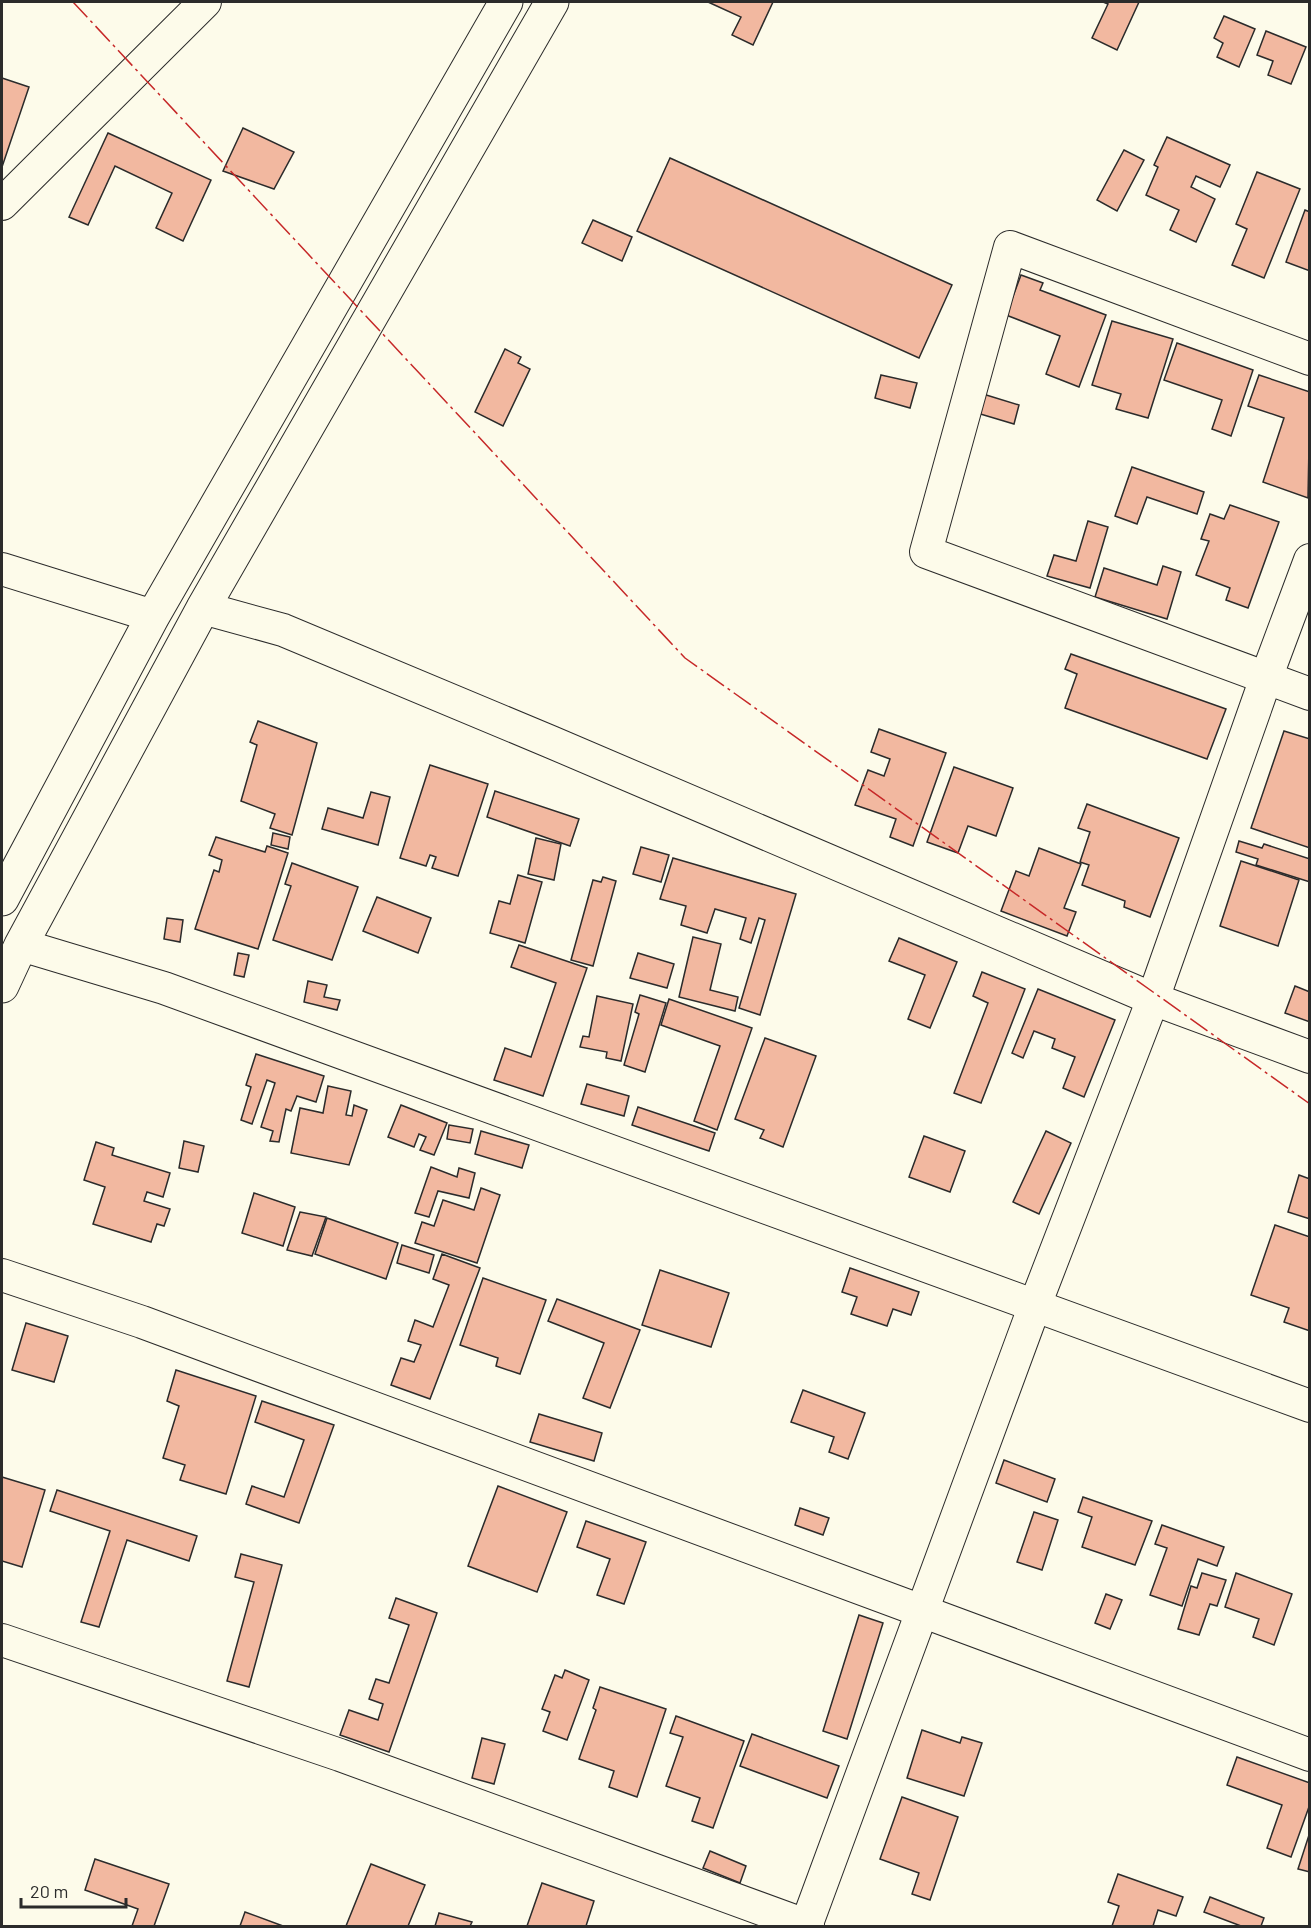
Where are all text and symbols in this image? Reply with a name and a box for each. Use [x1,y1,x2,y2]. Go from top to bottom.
scale bar [21,1871,126,1909]
text: 20 m [30,1880,68,1902]

